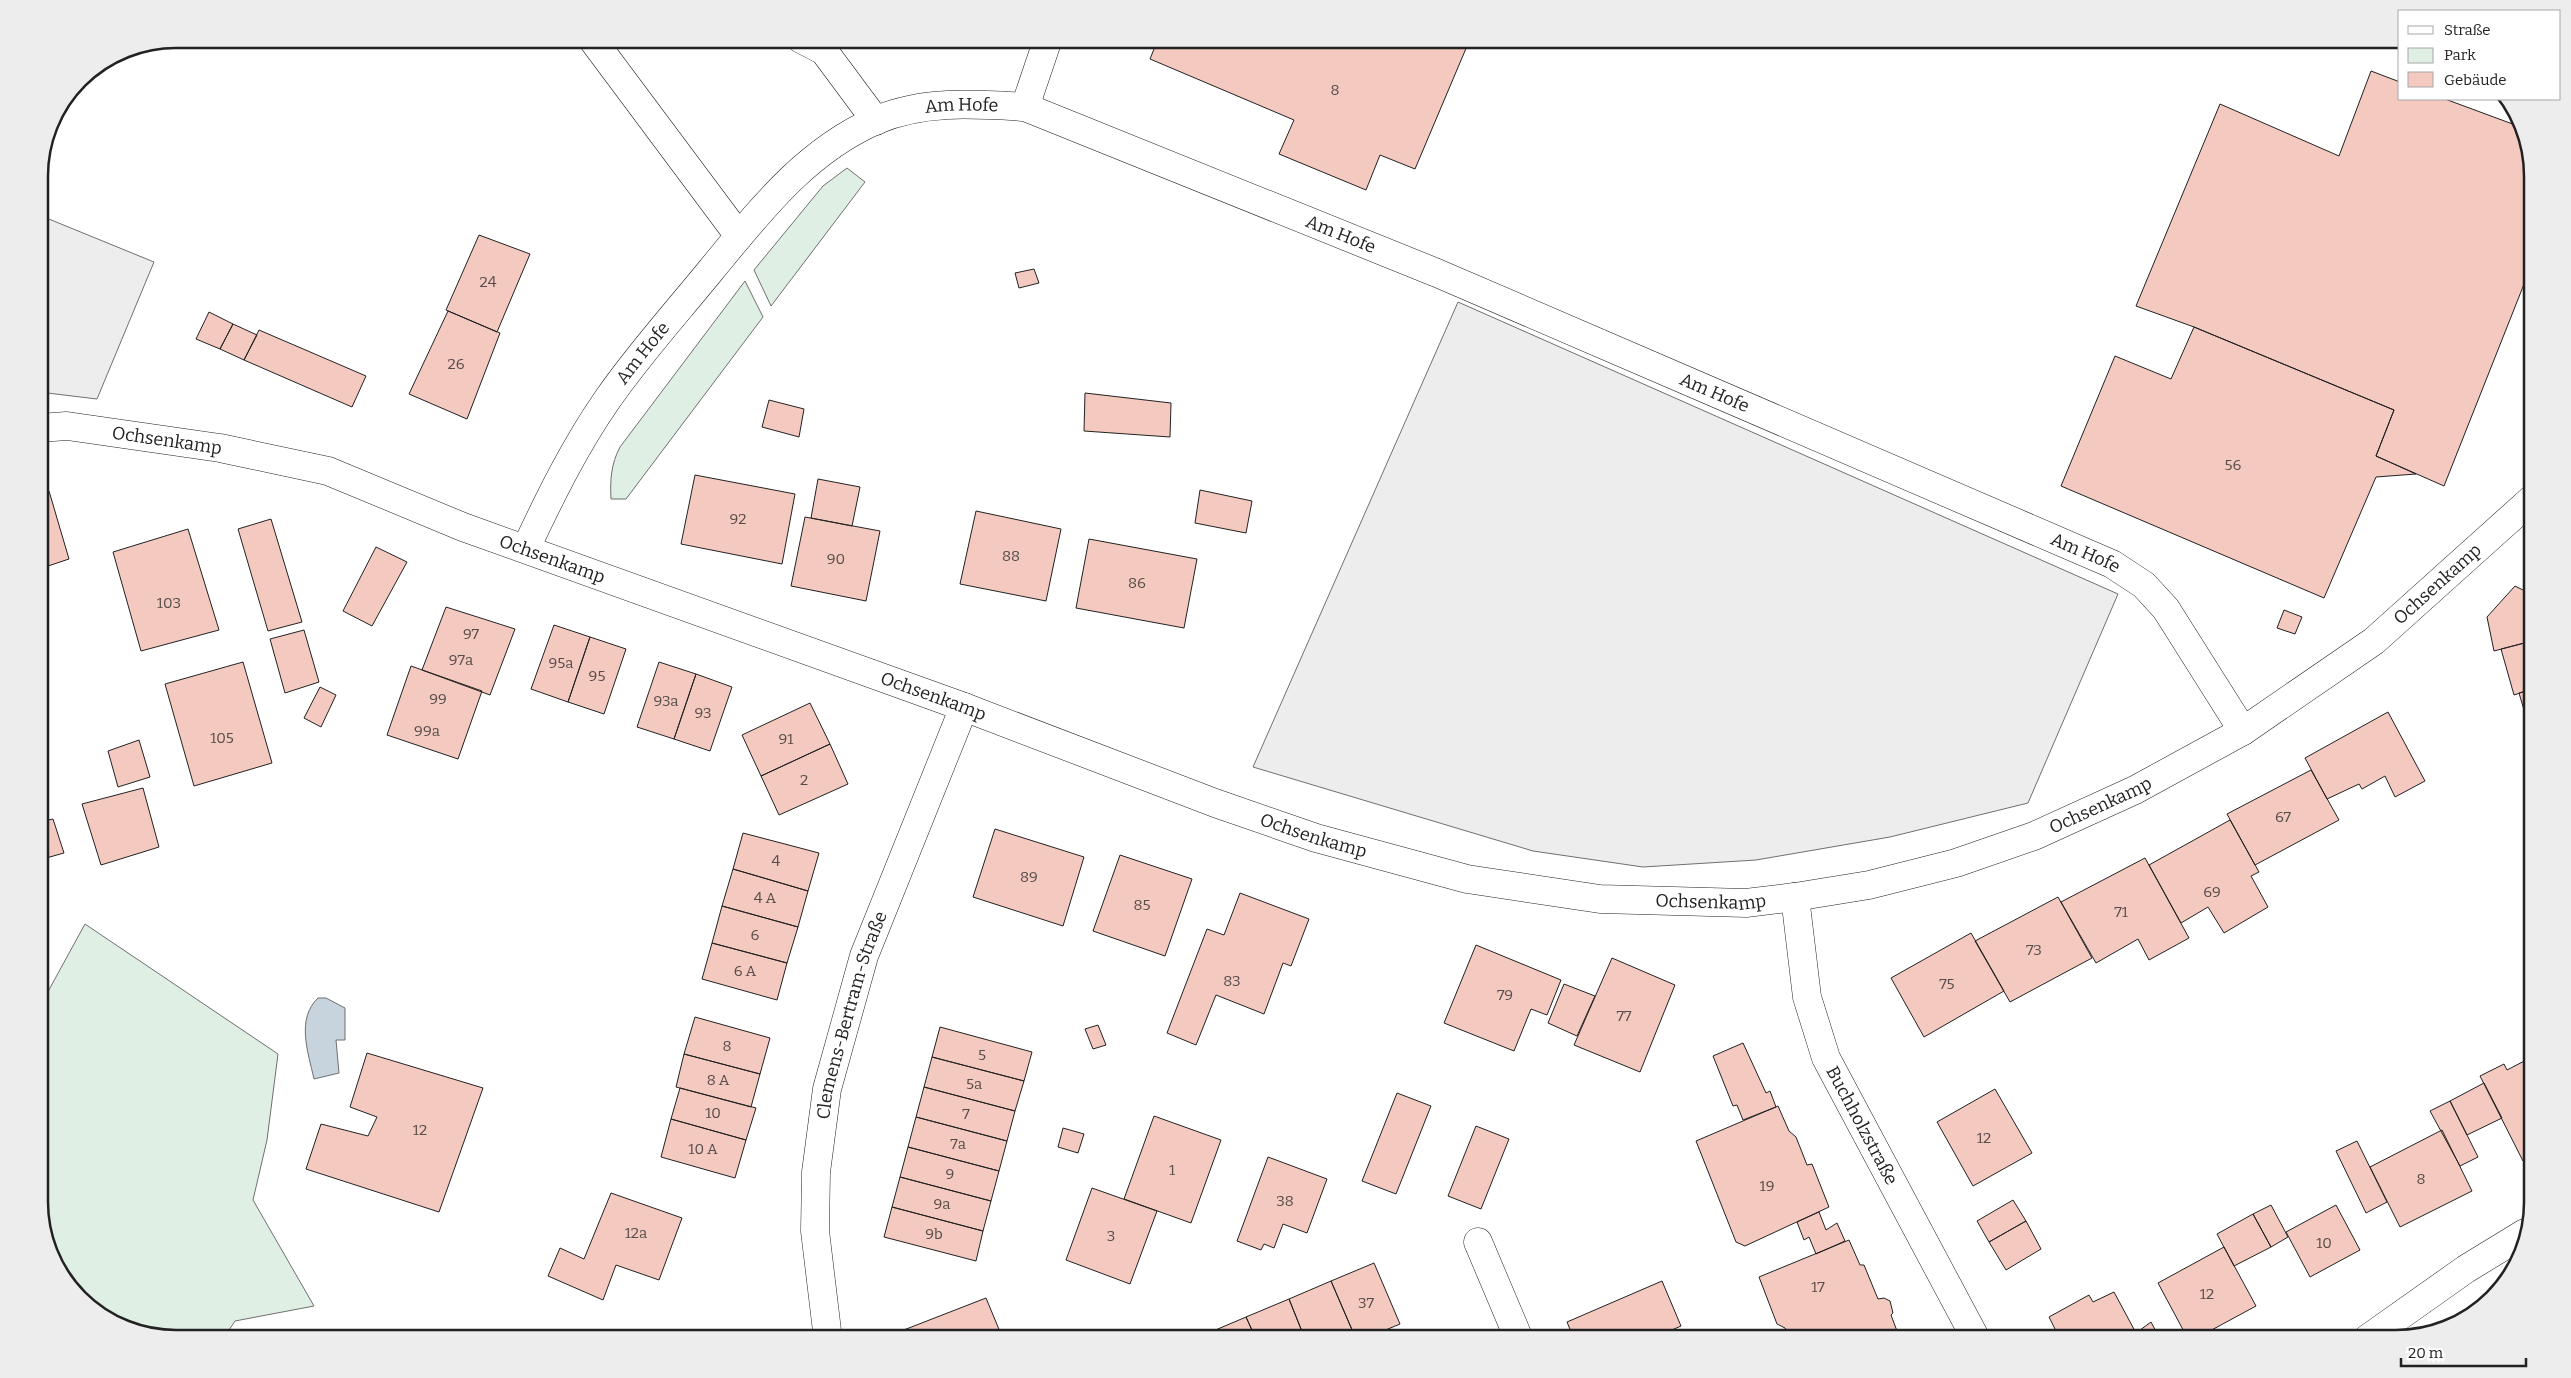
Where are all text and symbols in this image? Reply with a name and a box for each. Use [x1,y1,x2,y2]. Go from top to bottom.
legend [2398,10,2561,100]
text: Straße [2444,21,2490,39]
text: Park [2444,46,2476,64]
text: Gebäude [2444,71,2507,89]
house number: 8 [1330,81,1340,99]
street label: Am Hofe [924,93,999,118]
street label: Am Hofe [1303,210,1379,258]
house number: 24 [480,273,497,291]
street label: Am Hofe [611,317,674,388]
house number: 26 [448,355,465,373]
street label: Am Hofe [1676,368,1753,417]
street label: Ochsenkamp [111,422,223,459]
house number: 56 [2225,456,2242,474]
house number: 92 [730,510,746,528]
street label: Am Hofe [2047,528,2125,578]
street label: Ochsenkamp [496,530,608,588]
street label: Ochsenkamp [2389,539,2486,629]
house number: 88 [1002,547,1020,565]
house number: 90 [827,550,845,568]
house number: 86 [1128,574,1146,592]
house number: 103 [157,594,181,612]
house number: 97 [463,625,480,643]
house number: 97a [449,651,473,669]
house number: 95a [548,654,574,672]
house number: 95 [589,667,605,685]
street label: Ochsenkamp [878,667,989,725]
house number: 99 [429,690,447,708]
house number: 93a [654,692,678,710]
house number: 93 [694,704,712,722]
house number: 99a [414,722,440,740]
house number: 105 [210,729,234,747]
house number: 91 [779,730,793,748]
house number: 2 [800,771,808,789]
street label: Ochsenkamp [2046,772,2156,839]
street label: Ochsenkamp [1257,808,1369,862]
house number: 67 [2275,808,2292,826]
house number: 4 [772,852,781,870]
house number: 89 [1020,868,1038,886]
house number: 69 [2203,883,2221,901]
house number: 4 A [754,889,777,907]
street label: Ochsenkamp [1655,890,1767,915]
house number: 85 [1133,896,1151,914]
house number: 71 [2114,903,2128,921]
street label: Clemens-Bertram-Straße [812,908,892,1121]
house number: 6 [751,926,760,944]
house number: 73 [2026,941,2042,959]
house number: 6 A [734,962,757,980]
house number: 83 [1223,972,1241,990]
house number: 75 [1939,975,1955,993]
house number: 79 [1497,986,1513,1004]
house number: 77 [1616,1007,1632,1025]
house number: 8 [722,1037,732,1055]
house number: 5 [978,1046,986,1064]
street label: Buchholzstraße [1821,1062,1903,1189]
house number: 8 A [707,1071,730,1089]
house number: 5a [966,1075,982,1093]
house number: 10 [705,1104,721,1122]
house number: 7 [962,1105,970,1123]
house number: 12 [413,1121,427,1139]
house number: 12 [1977,1129,1991,1147]
house number: 7a [950,1135,966,1153]
house number: 10 A [688,1140,718,1158]
house number: 1 [1169,1161,1175,1179]
house number: 9 [946,1165,954,1183]
house number: 8 [2416,1170,2426,1188]
house number: 19 [1760,1177,1774,1195]
house number: 38 [1276,1192,1294,1210]
house number: 9a [934,1195,951,1213]
house number: 12a [625,1224,647,1242]
house number: 9b [925,1225,943,1243]
house number: 3 [1107,1227,1115,1245]
house number: 10 [2316,1234,2332,1252]
house number: 17 [1811,1278,1825,1296]
house number: 12 [2200,1285,2214,1303]
house number: 37 [1358,1294,1375,1312]
scale bar [2401,1336,2526,1368]
text: 20 m [2408,1344,2444,1362]

